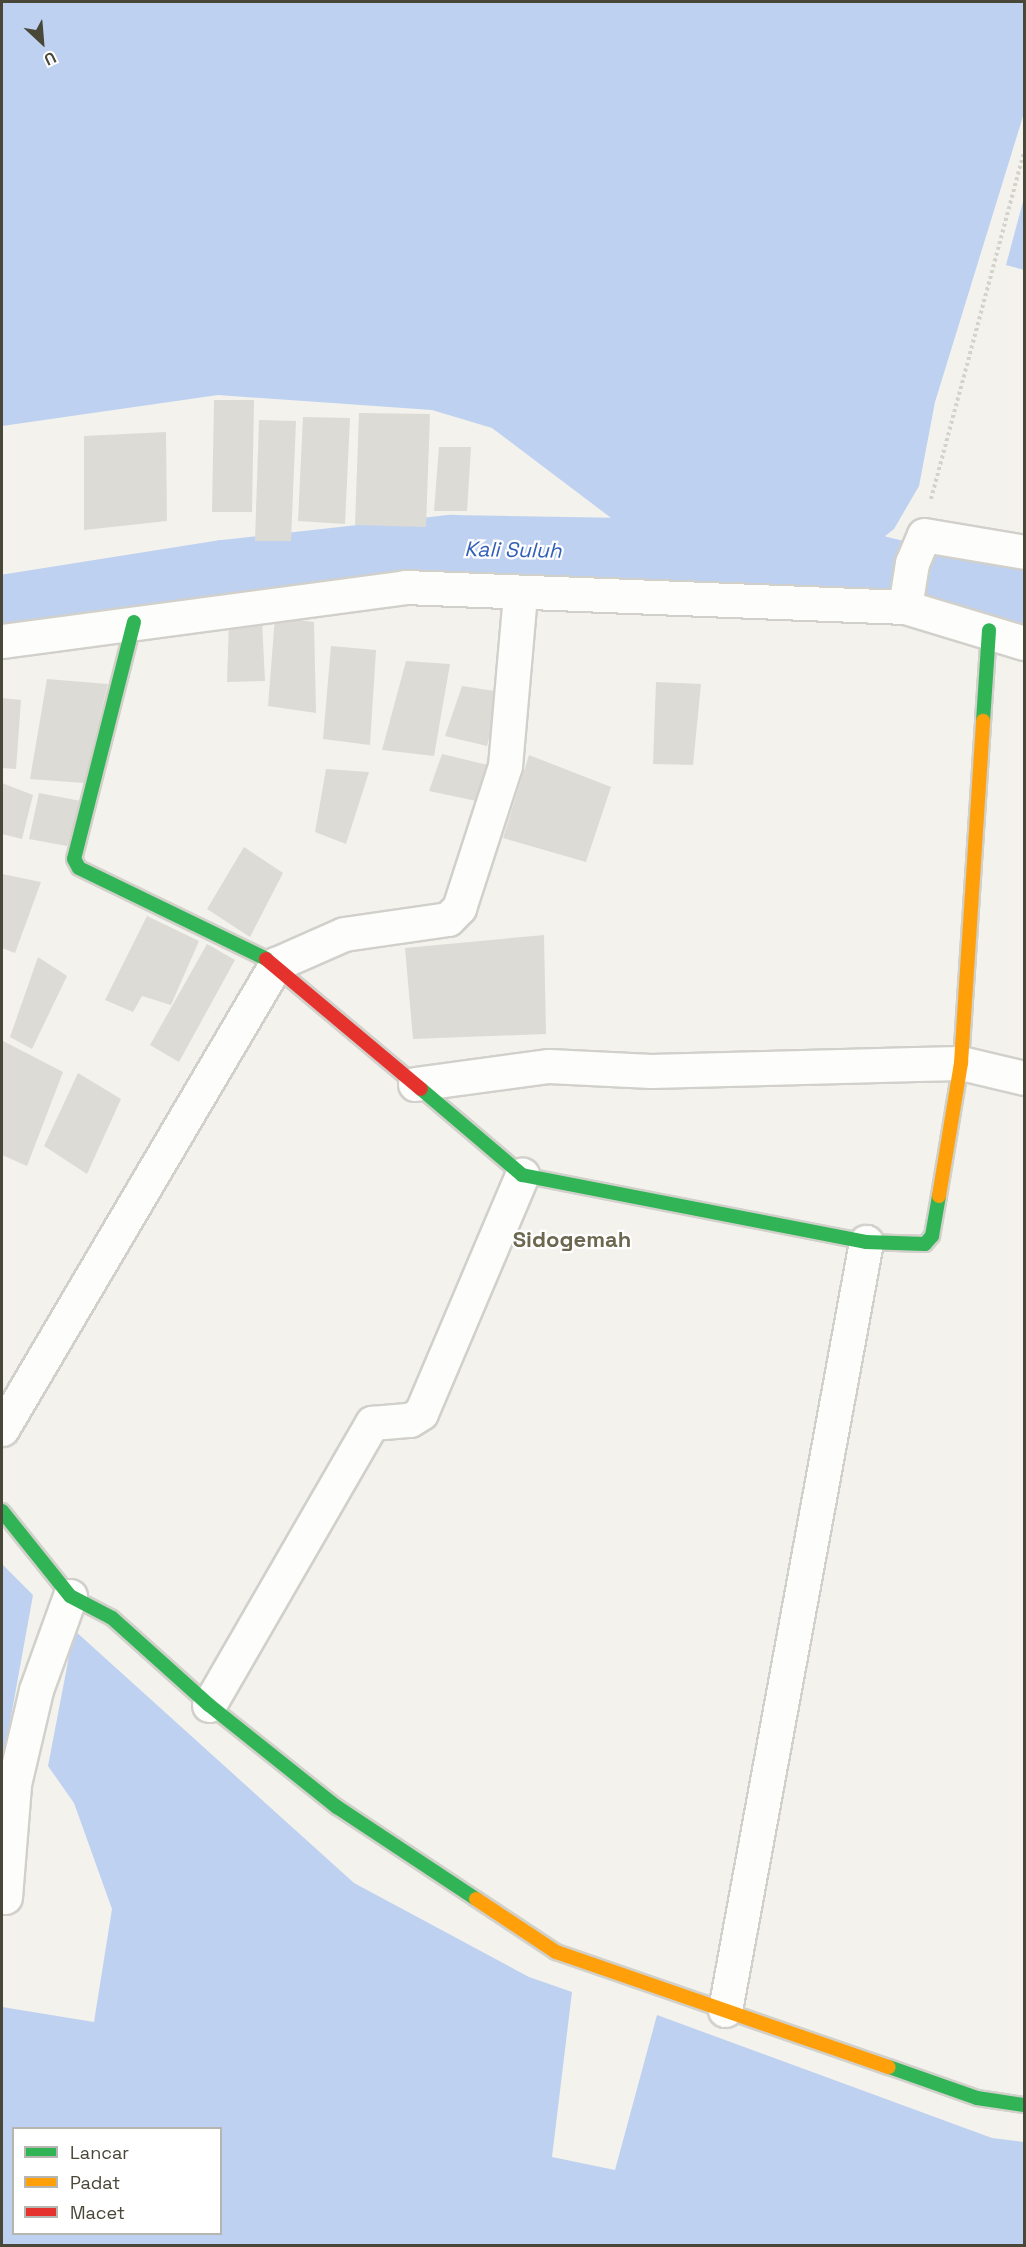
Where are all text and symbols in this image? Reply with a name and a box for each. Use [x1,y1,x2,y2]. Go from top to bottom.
north arrow [12,12,72,72]
text: U [41,47,60,70]
water label: Kali Suluh [464,537,562,563]
district label: Sidogemah [513,1227,631,1253]
legend [12,2127,222,2235]
text: Lancar [70,2141,129,2164]
text: Padat [70,2171,120,2194]
text: Macet [70,2201,125,2224]

